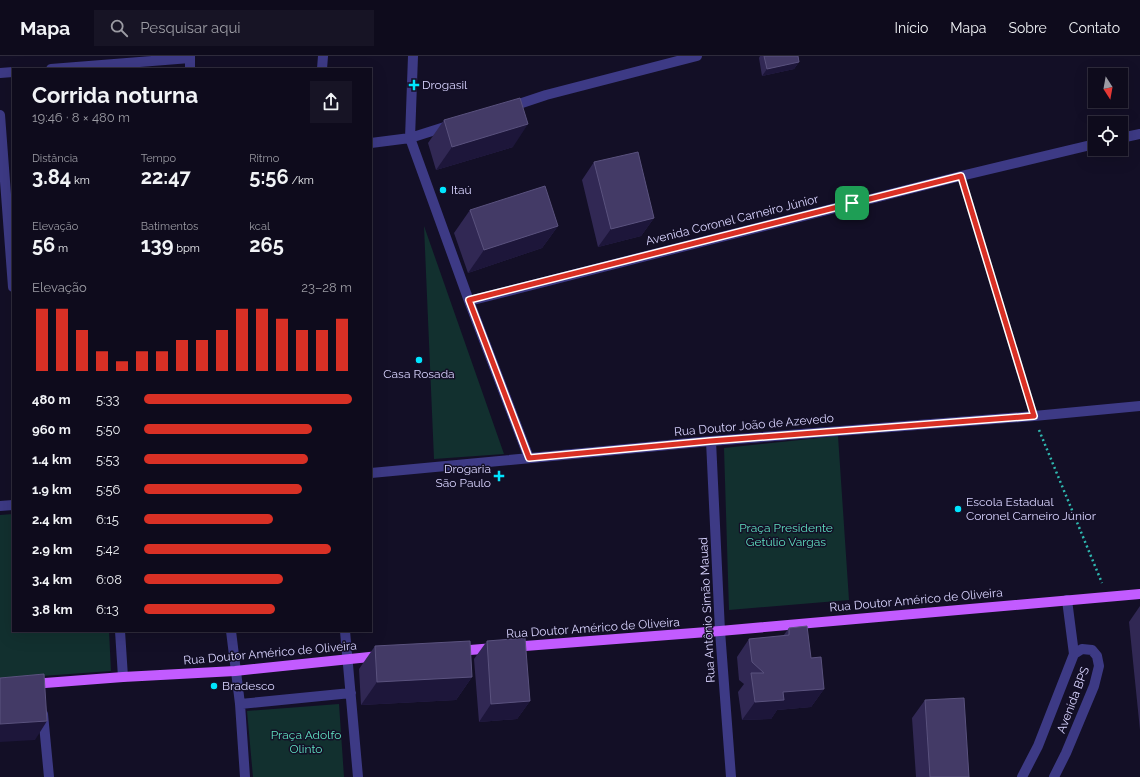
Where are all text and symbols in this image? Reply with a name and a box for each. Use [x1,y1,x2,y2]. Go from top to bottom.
search box [94,10,374,46]
text: Mapa [20,17,70,39]
icon: search [108,17,130,39]
text: Pesquisar aqui [140,19,241,37]
text: Início [895,20,928,36]
text: Mapa [950,20,986,36]
text: Sobre [1008,20,1047,36]
text: Contato [1069,20,1120,36]
north arrow [1088,68,1128,108]
map controls [1088,68,1128,156]
place label: Drogasil [422,78,468,92]
marker: Drogasil [409,80,419,90]
button: share [310,81,352,123]
text: Corrida noturna [32,82,198,108]
text: 19:46 · 8 × 480 m [32,110,130,125]
button: locate [1088,116,1128,156]
text: Distância [32,152,78,165]
text: Tempo [141,152,176,165]
text: Ritmo [249,152,279,165]
text: 3.84 [32,165,71,189]
text: 22:47 [141,165,191,189]
text: 5:56 [249,165,289,189]
text: km [71,174,90,187]
text: /km [289,174,314,187]
place label: Itaú [451,183,472,197]
marker: Itaú [438,185,448,195]
pin [835,186,869,220]
street label: Avenida Coronel Carneiro Júnior [644,192,821,248]
icon: arrive [841,192,863,214]
text: Elevação [32,220,78,233]
text: Batimentos [141,220,198,233]
text: kcal [249,220,270,233]
text: 56 [32,233,55,257]
text: 139 [141,233,173,257]
text: 265 [249,233,284,257]
text: m [55,242,68,255]
text: bpm [173,242,200,255]
text: Elevação [32,280,87,295]
text: 23–28 m [301,280,352,295]
marker: Casa Rosada [414,355,424,365]
place label: Casa Rosada [383,367,455,381]
text: 480 m [32,392,70,407]
text: 5:33 [96,392,119,407]
street label: Rua Doutor João de Azevedo [674,411,834,439]
text: 960 m [32,422,71,437]
text: 5:50 [96,422,121,437]
text: 1.4 km [32,452,71,467]
text: 5:53 [96,452,120,467]
place label: Drogaria São Paulo [436,462,491,490]
marker: Drogaria São Paulo [494,471,504,481]
text: 1.9 km [32,482,71,497]
text: 5:56 [96,482,120,497]
place label: Escola Estadual Coronel Carneiro Júnior [966,495,1097,523]
marker: Escola Estadual Coronel Carneiro Júnior [953,504,963,514]
text: 2.4 km [32,512,72,527]
text: 6:15 [96,512,119,527]
park label: Praça Presidente Getúlio Vargas [739,521,833,549]
street label: Rua Antônio Simão Mauad [696,537,718,683]
text: 2.9 km [32,542,72,557]
text: 5:42 [96,542,119,557]
text: 3.4 km [32,572,72,587]
text: 6:08 [96,572,122,587]
street label: Rua Doutor Américo de Oliveira [829,585,1003,615]
text: 3.8 km [32,602,73,617]
text: 6:13 [96,602,119,617]
street label: Rua Doutor Américo de Oliveira [506,615,680,641]
street label: Rua Doutor Américo de Oliveira [183,638,357,668]
street label: Avenida BPS [1054,665,1092,735]
place label: Bradesco [222,679,275,693]
marker: Bradesco [209,681,219,691]
park label: Praça Adolfo Olinto [271,728,341,756]

